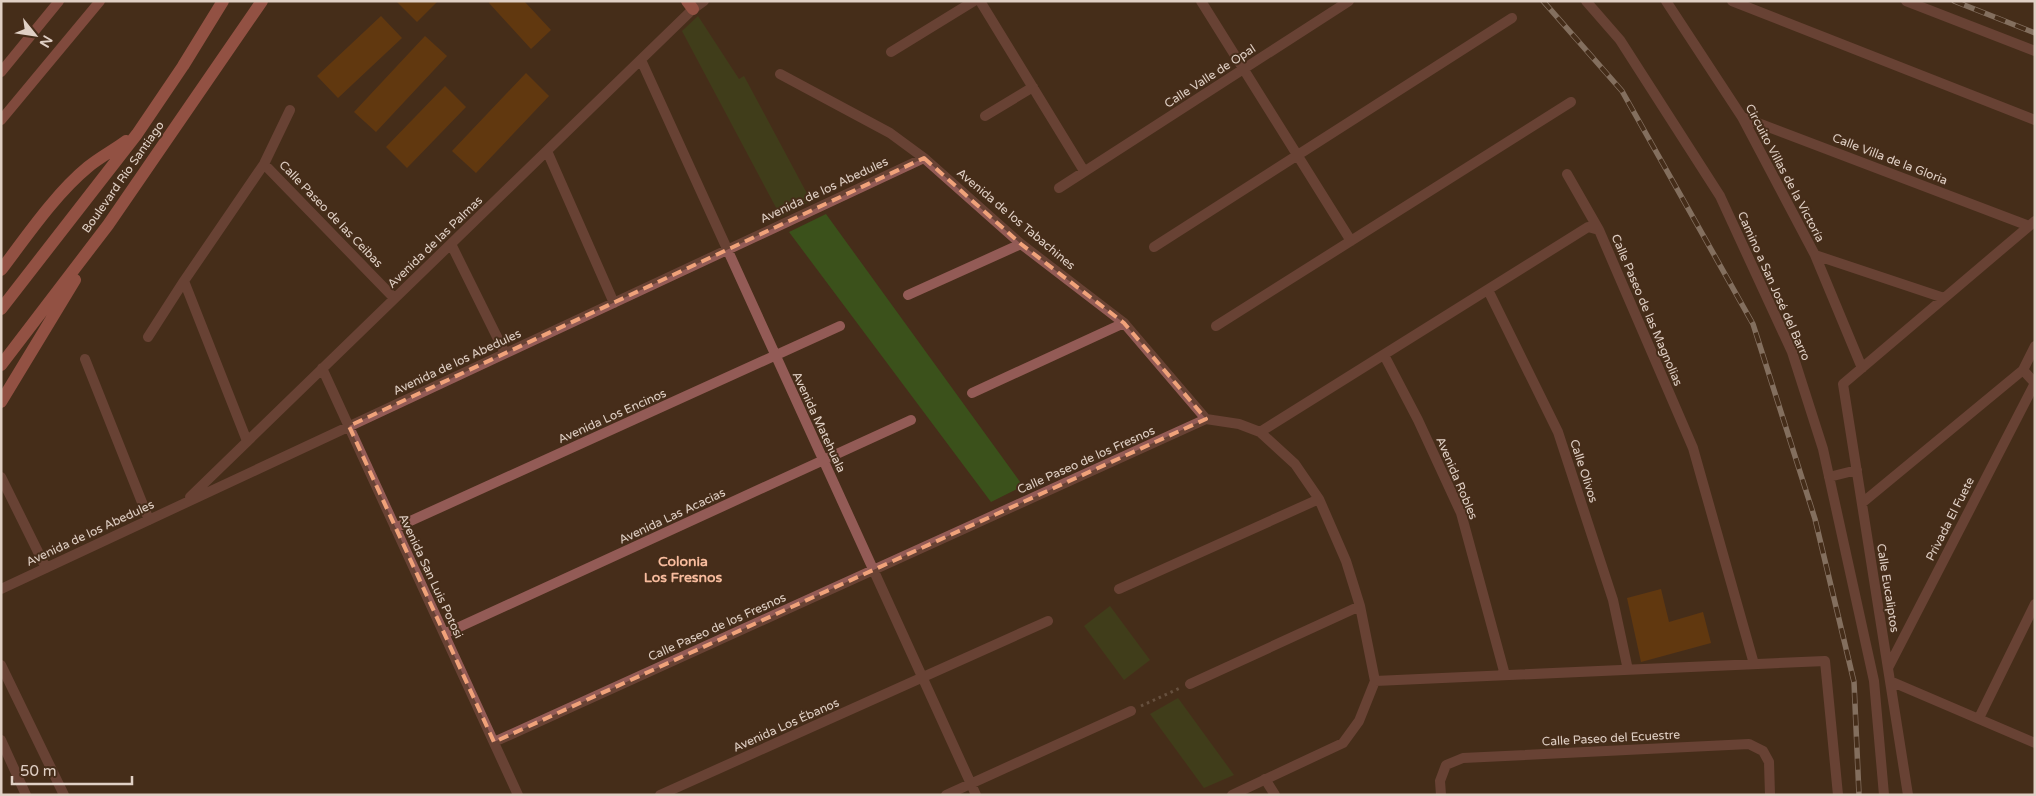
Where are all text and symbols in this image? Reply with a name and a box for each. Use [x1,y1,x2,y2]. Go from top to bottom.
north arrow [10,10,60,60]
text: N [36,32,56,50]
street label: Calle Valle de Opal [1162,41,1258,111]
street label: Circuito Villas de la Victoría [1743,102,1827,244]
street label: Boulevard Río Santiago [79,118,167,236]
street label: Calle Villa de la Gloria [1831,131,1949,187]
street label: Avenida de los Abedules [758,154,890,226]
street label: Calle Paseo de las Ceibas [276,158,386,270]
street label: Avenida de los Tabachines [954,165,1078,273]
street label: Avenida de las Palmas [385,193,486,291]
street label: Camino a San José del Barro [1735,209,1813,363]
street label: Calle Paseo de las Magnolias [1609,232,1685,388]
street label: Avenida de los Abedules [391,326,523,398]
street label: Avenida Matehuala [789,369,849,475]
street label: Avenida Los Encinos [556,386,669,446]
street label: Calle Paseo de los Fresnos [1015,423,1157,497]
street label: Avenida Robles [1433,435,1481,522]
street label: Calle Olivos [1567,437,1601,505]
street label: Privada El Fuete [1923,475,1977,563]
street label: Avenida Las Acacias [617,485,728,547]
street label: Avenida de los Abedules [24,497,156,569]
street label: Avenida San Luis Potosi [396,512,466,640]
street label: Calle Eucaliptos [1874,542,1902,634]
district label: Colonia Los Fresnos [644,553,723,586]
street label: Calle Paseo de los Fresnos [646,590,788,664]
street label: Avenida Los Ébanos [731,695,841,755]
street label: Calle Paseo del Ecuestre [1542,727,1681,749]
scale bar [12,754,132,786]
text: 50 m [20,762,57,780]

